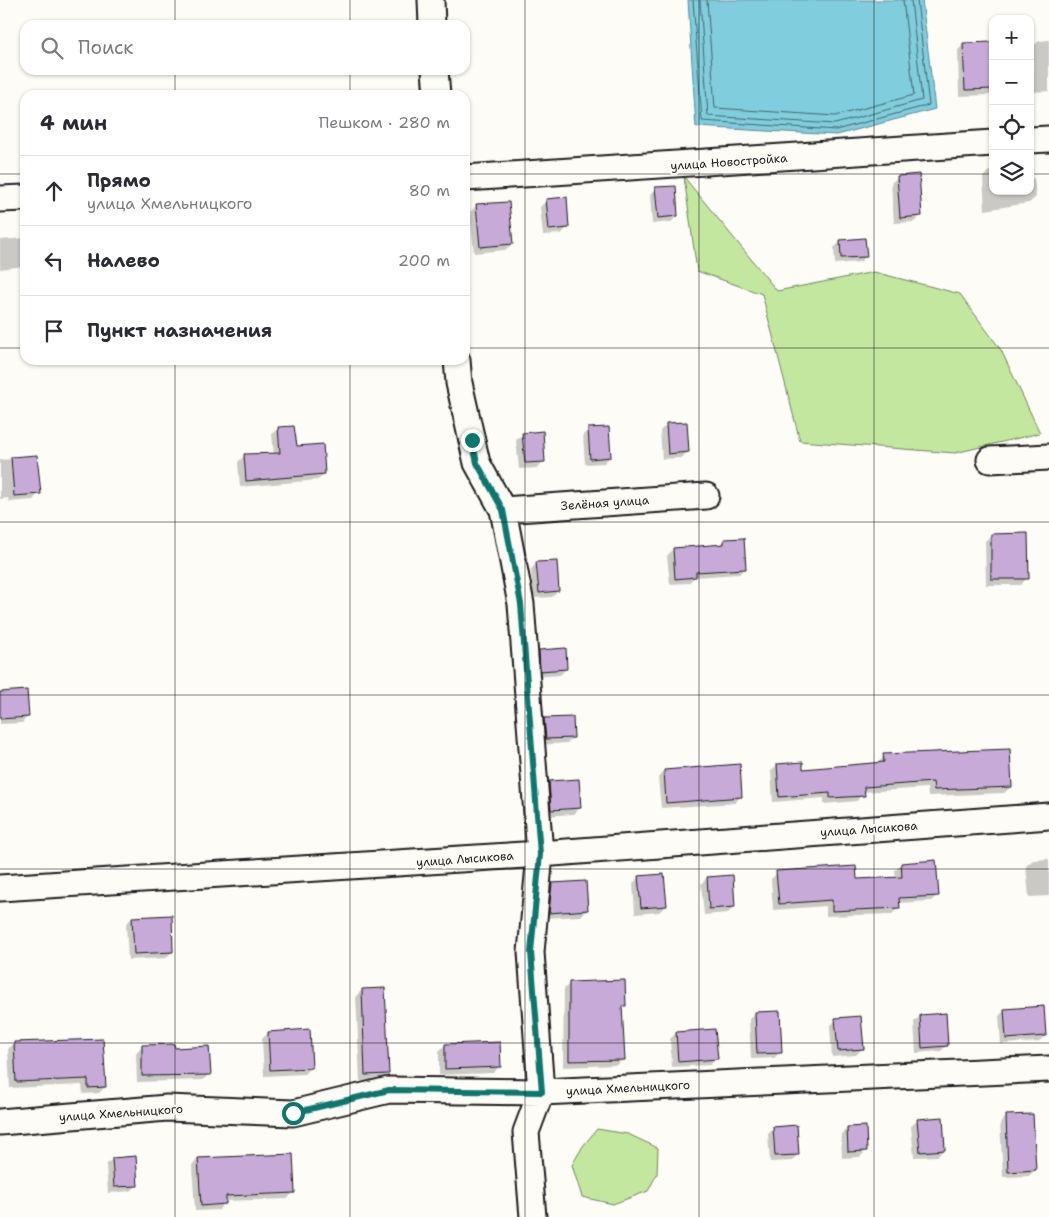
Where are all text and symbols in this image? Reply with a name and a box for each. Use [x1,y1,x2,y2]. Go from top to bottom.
map controls [989,15,1034,195]
button: + [989,15,1034,60]
search box [20,20,470,75]
icon: search [38,34,66,62]
text: Поиск [78,35,133,60]
button: − [989,60,1034,105]
button: locate [989,105,1034,150]
text: 4 мин [40,109,107,137]
text: Пешком · 280 m [319,112,450,133]
street label: улица Новостройка [670,150,789,174]
button: layers [989,150,1034,195]
text: Прямо [87,168,151,193]
icon: ahead [40,177,68,205]
text: 80 m [409,180,450,201]
text: улица Хмельницкого [87,193,253,214]
icon: left [40,247,68,275]
text: Налево [87,248,160,273]
text: 200 m [398,250,450,271]
icon: arrive [40,317,68,345]
text: Пункт назначения [87,318,272,343]
route end [461,429,484,452]
street label: Зелёная улица [560,492,650,514]
street label: улица Лысикова [820,818,919,840]
street label: улица Лысикова [416,848,515,870]
street label: улица Хмельницкого [566,1077,690,1099]
street label: улица Хмельницкого [59,1101,183,1125]
route start [282,1102,305,1125]

